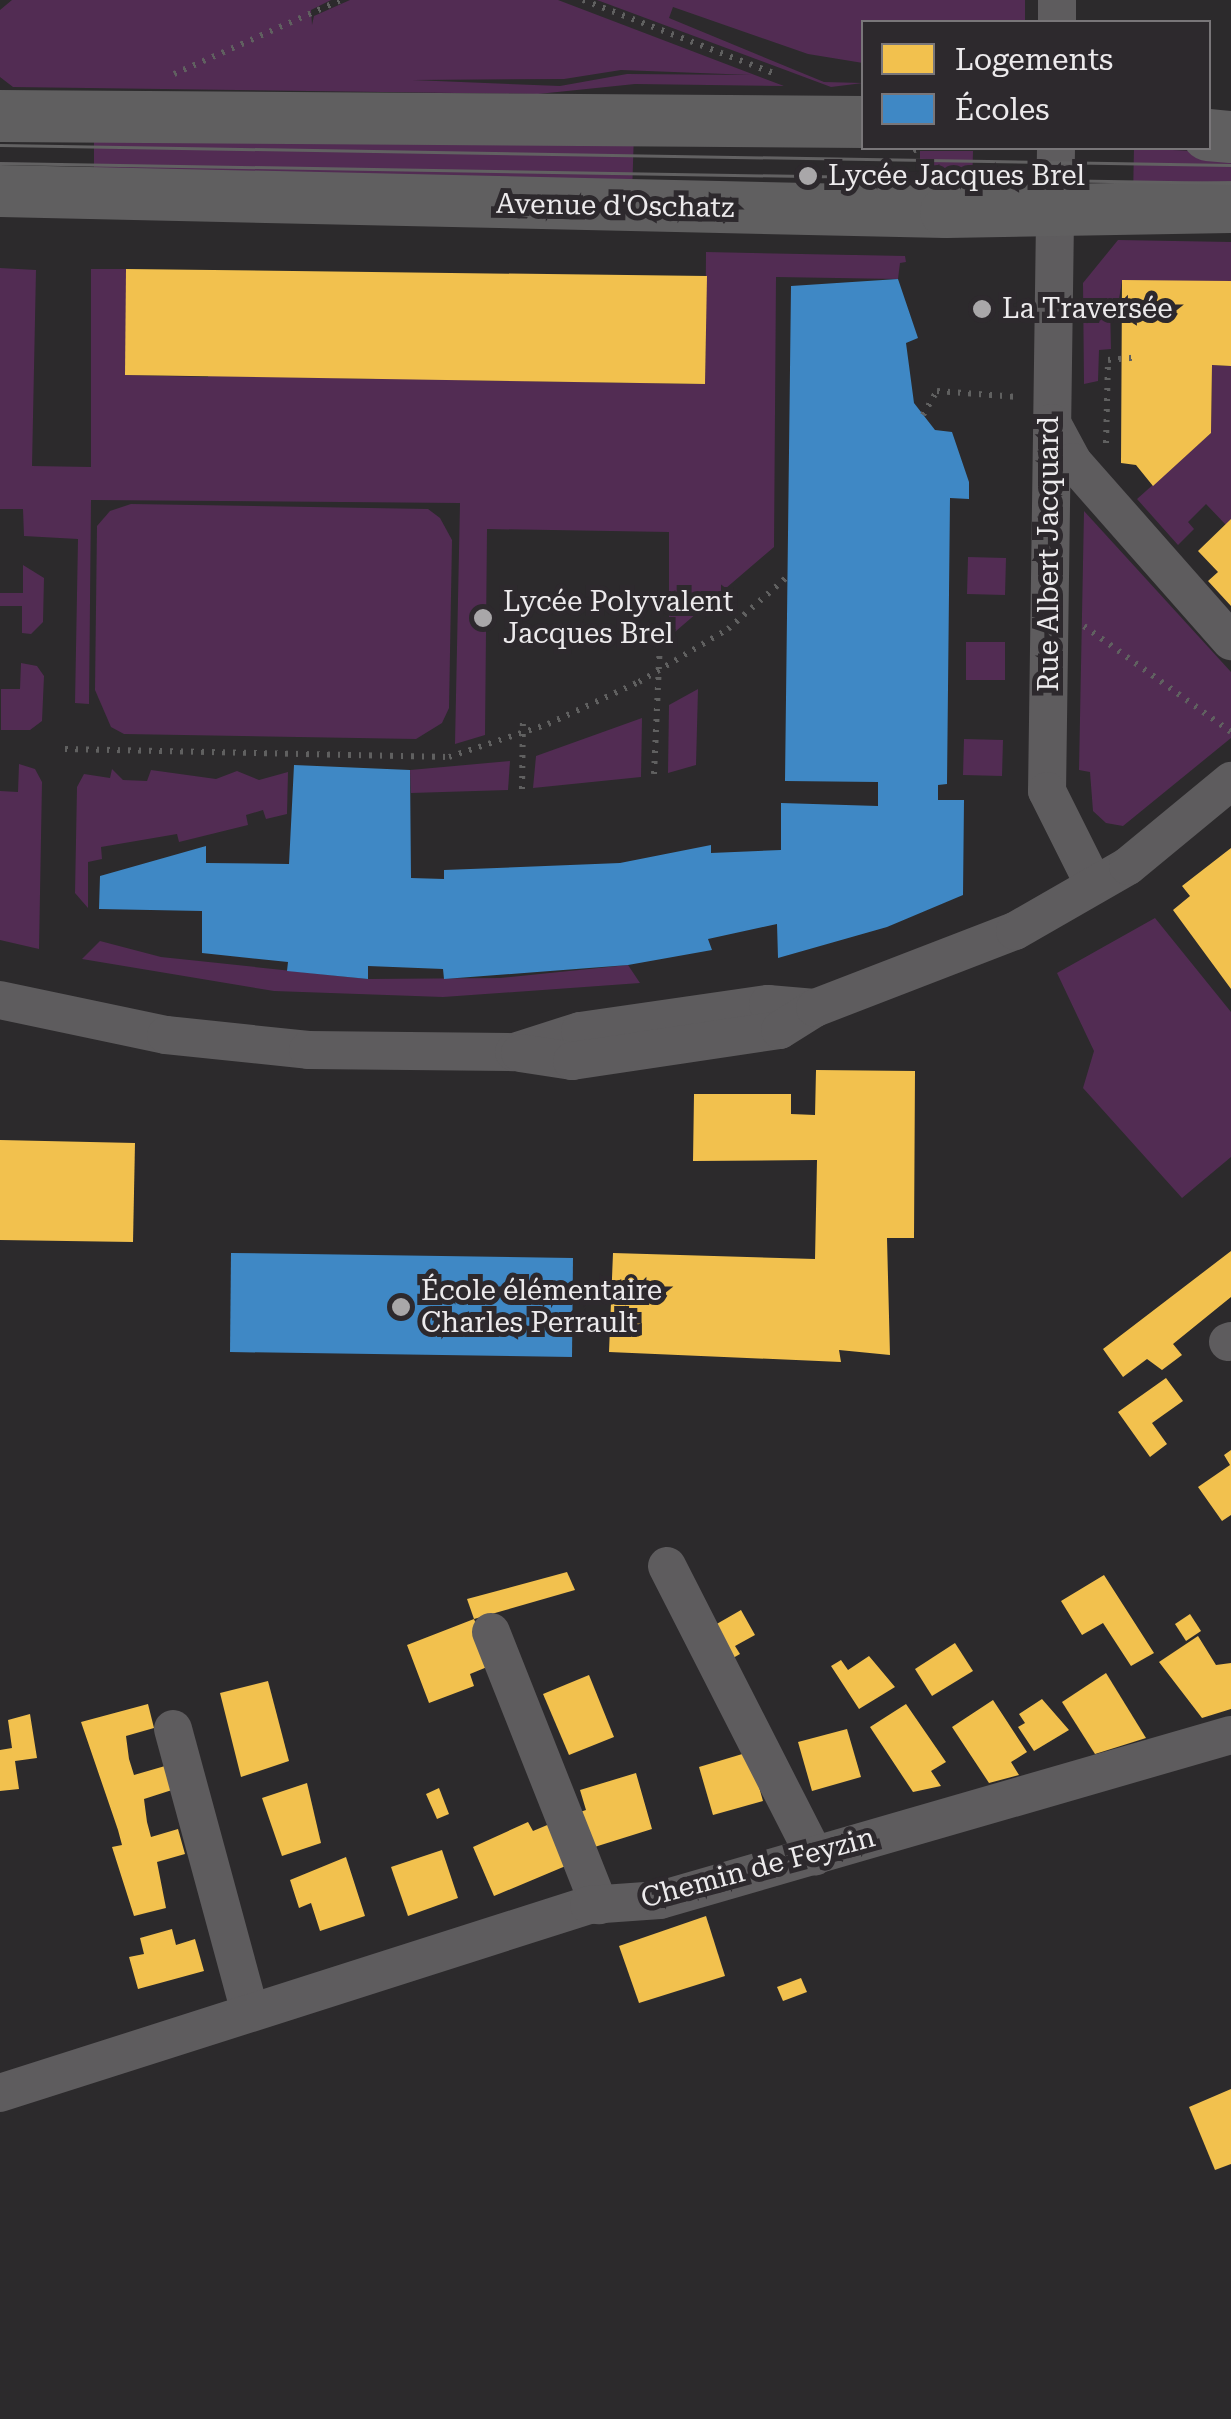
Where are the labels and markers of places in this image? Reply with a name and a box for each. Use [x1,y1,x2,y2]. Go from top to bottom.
place label: Lycée Jacques Brel [828,159,1085,193]
marker: Lycée Jacques Brel [797,165,819,187]
place label: La Traversée [1002,292,1173,326]
marker: La Traversée [971,298,993,320]
place label: Lycée Polyvalent Jacques Brel [503,585,733,651]
marker: Lycée Polyvalent Jacques Brel [472,607,494,629]
place label: École élémentaire Charles Perrault [421,1274,662,1340]
marker: École élémentaire Charles Perrault [390,1296,412,1318]

